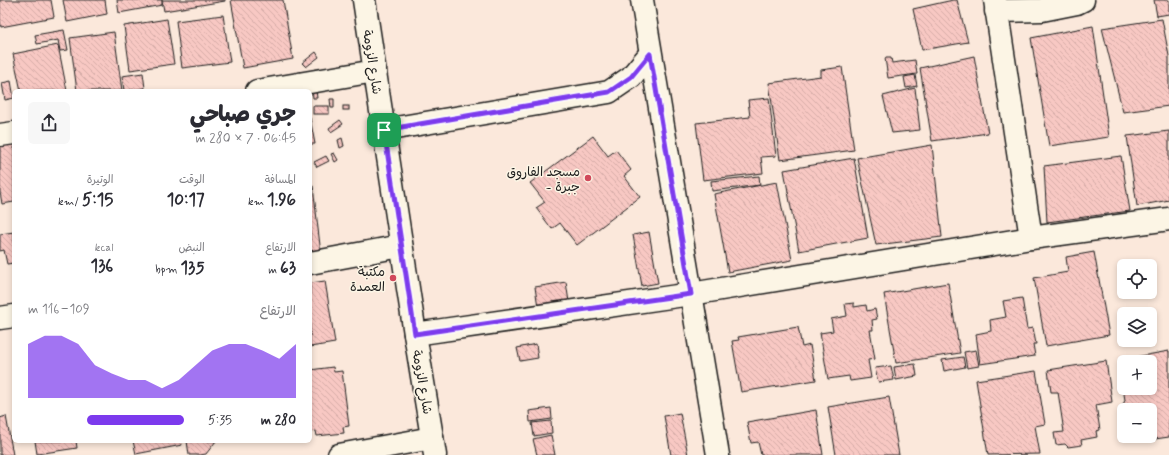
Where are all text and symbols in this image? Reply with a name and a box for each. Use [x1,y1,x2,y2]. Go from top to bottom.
street label: شارع الزومة [358,29,385,96]
text: جري صباحي [190,101,296,129]
button: share [28,102,70,144]
pin [367,113,401,147]
icon: arrive [373,119,395,141]
text: 06:45 · 7 × 280 m [195,130,296,147]
place label: مسجد الفاروق - جبرة [507,164,580,196]
text: الوتيرة [87,173,113,187]
text: الوقت [179,173,205,187]
text: المسافة [265,173,296,187]
marker: مسجد الفاروق - جبرة [583,173,593,183]
text: 5:15 [82,189,113,211]
text: 10:17 [167,189,205,211]
text: 1.96 [267,189,296,211]
text: /km [58,195,82,209]
text: km [248,195,267,209]
text: kcal [95,241,113,255]
text: النبض [178,241,205,255]
text: الارتفاع [265,241,296,255]
text: 136 [91,255,113,277]
text: 135 [180,257,205,279]
text: 63 [280,257,296,279]
map controls [1117,259,1157,443]
button: locate [1117,259,1157,299]
text: bpm [155,263,180,277]
text: m [268,263,280,277]
place label: مكتبة العمدة [350,264,385,296]
marker: مكتبة العمدة [388,273,398,283]
text: 109–116 m [28,301,90,318]
text: الارتفاع [260,303,296,320]
button: layers [1117,307,1157,347]
street label: شارع الزومة [407,349,436,416]
button: + [1117,355,1157,395]
button: − [1117,403,1157,443]
text: 5:35 [208,412,232,429]
text: 280 m [261,412,296,429]

